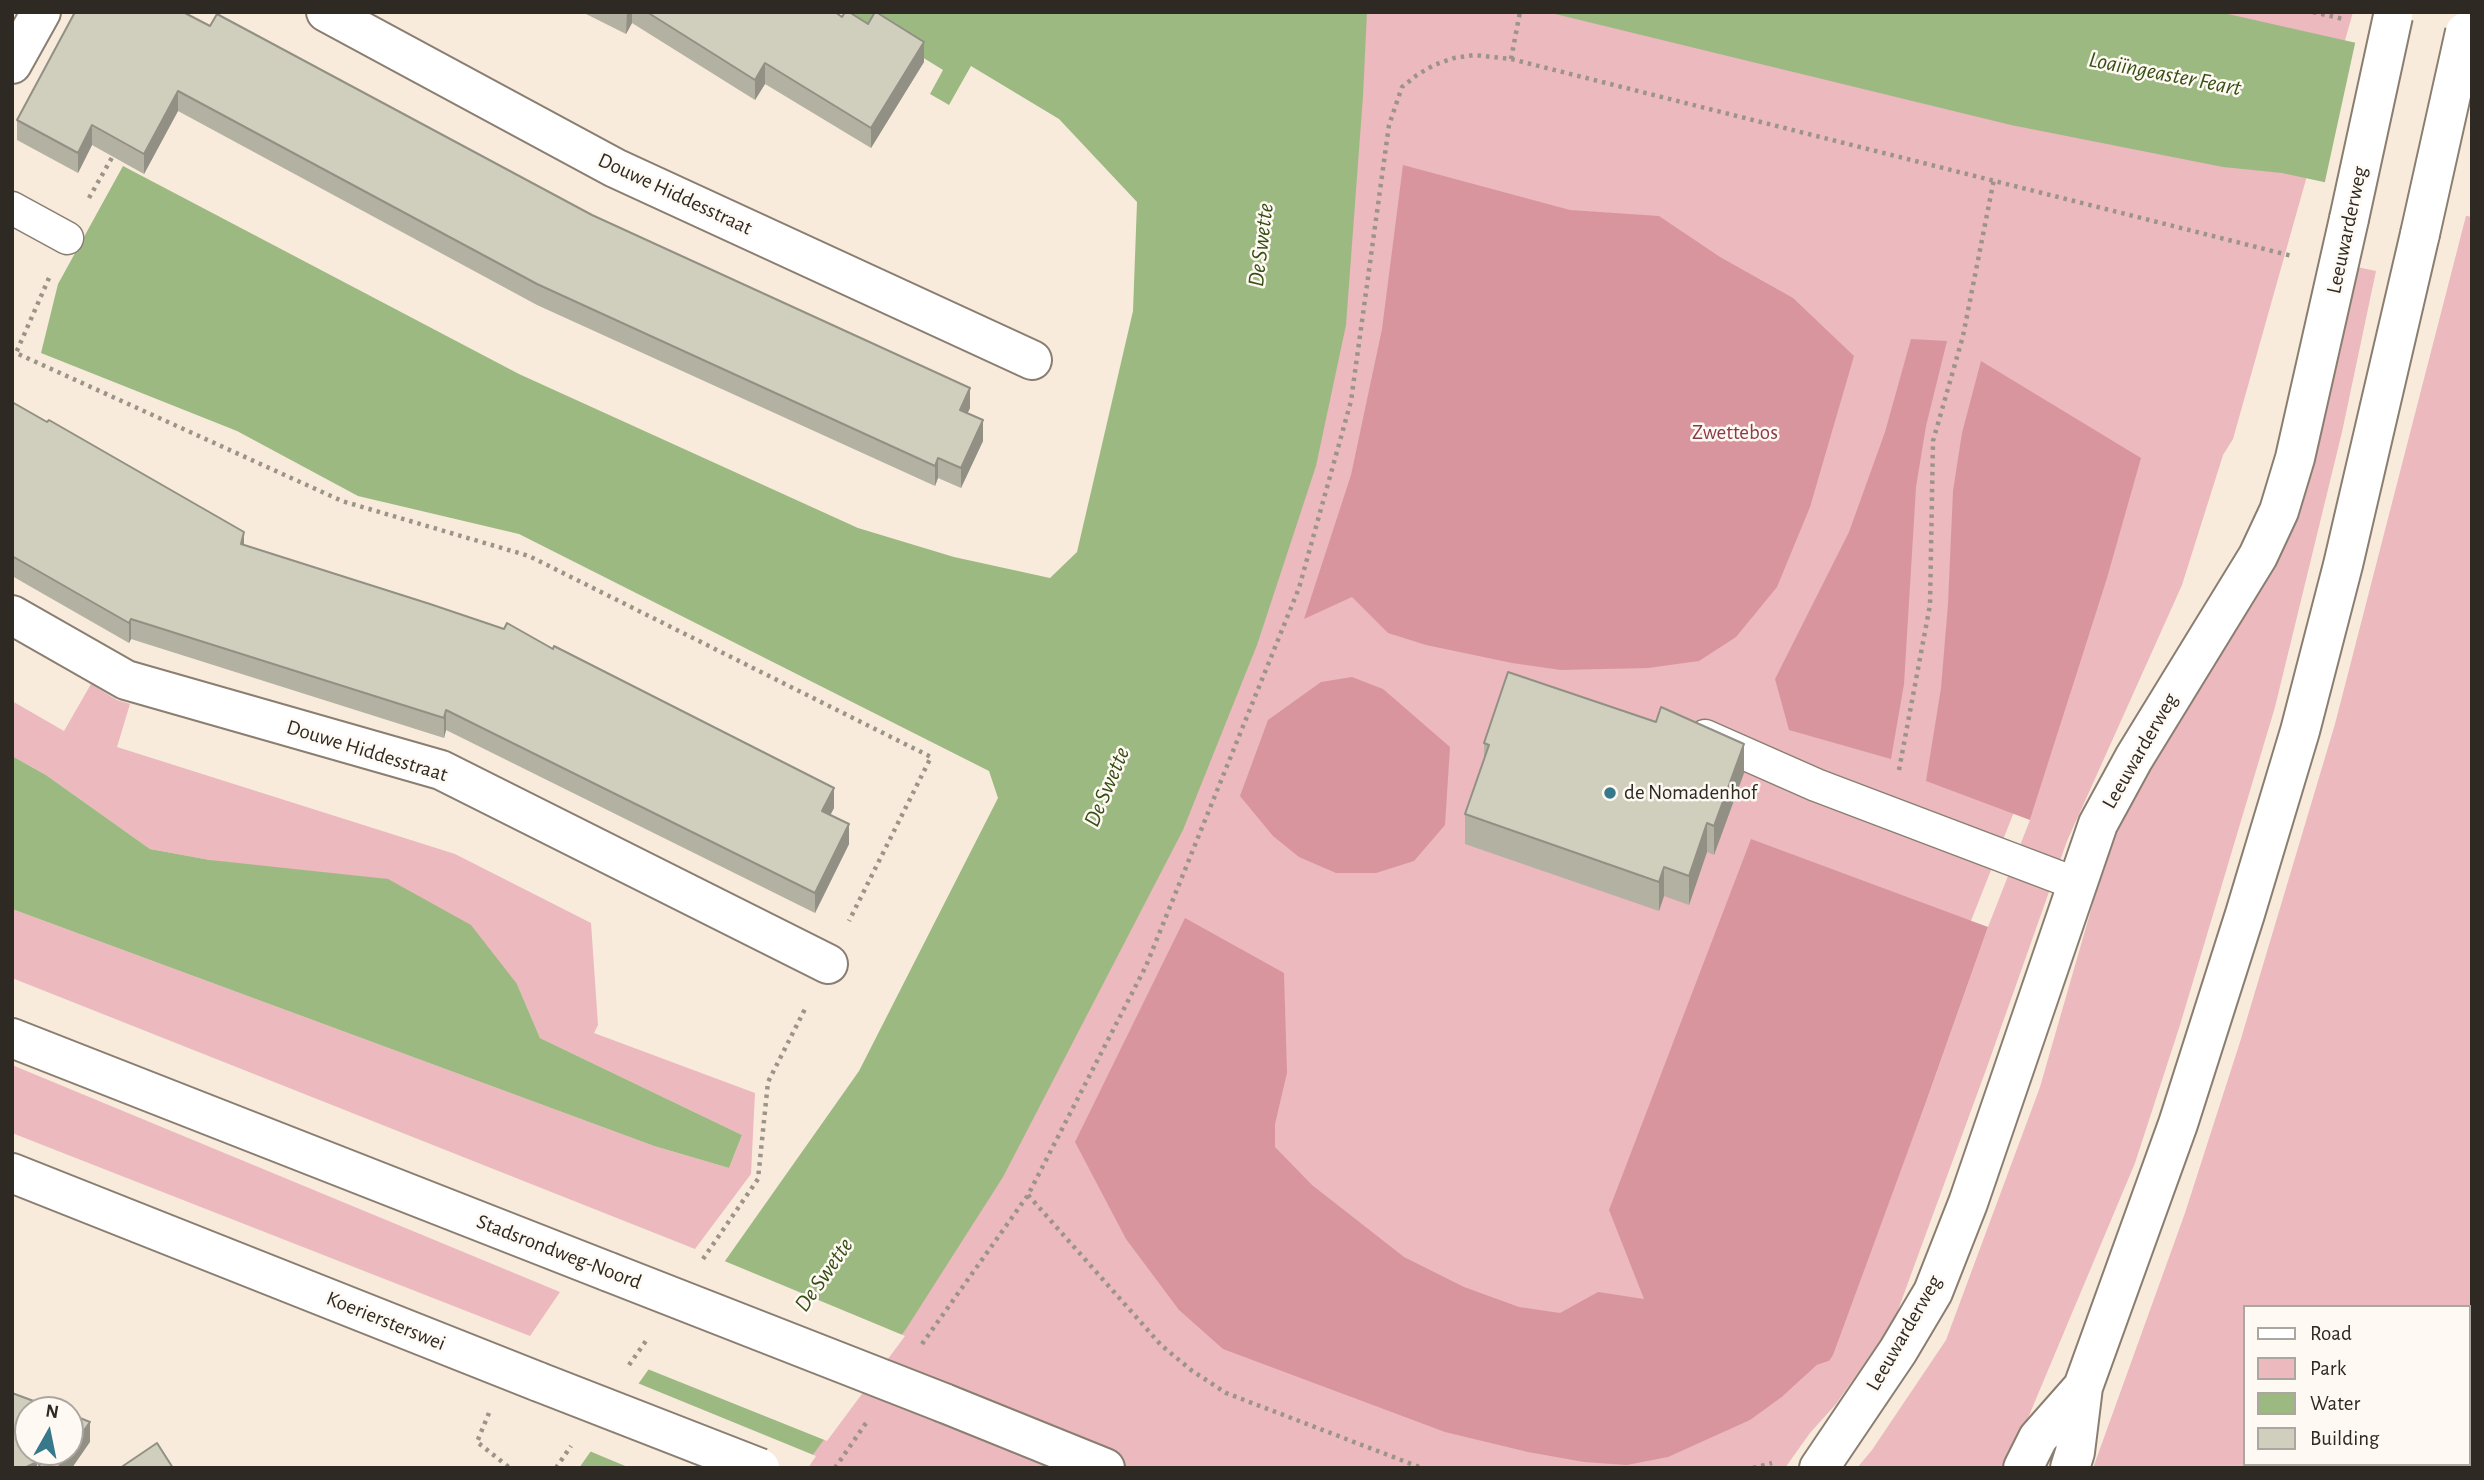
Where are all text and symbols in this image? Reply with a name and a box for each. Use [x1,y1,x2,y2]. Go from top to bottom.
water label: Loaiïngeaster Feart [2086,46,2244,102]
street label: Douwe Hiddesstraat [594,147,756,241]
street label: Leeuwarderweg [2321,164,2373,296]
water label: De Swette [1242,202,1280,288]
park label: Zwettebos [1692,420,1778,446]
street label: Leeuwarderweg [2097,689,2183,813]
street label: Douwe Hiddesstraat [283,715,451,787]
water label: De Swette [1078,743,1136,831]
place label: de Nomadenhof [1624,780,1757,806]
marker: de Nomadenhof [1602,785,1618,801]
street label: Stadsrondweg-Noord [473,1209,645,1295]
water label: De Swette [789,1233,859,1317]
street label: Leeuwarderweg [1861,1271,1947,1395]
street label: Koeriersterswei [323,1286,449,1356]
legend [2242,1305,2470,1466]
text: Road [2310,1323,2352,1344]
text: Park [2310,1358,2346,1379]
text: Water [2310,1393,2360,1414]
north arrow [14,1396,84,1466]
text: N [44,1401,60,1422]
text: Building [2310,1428,2379,1449]

